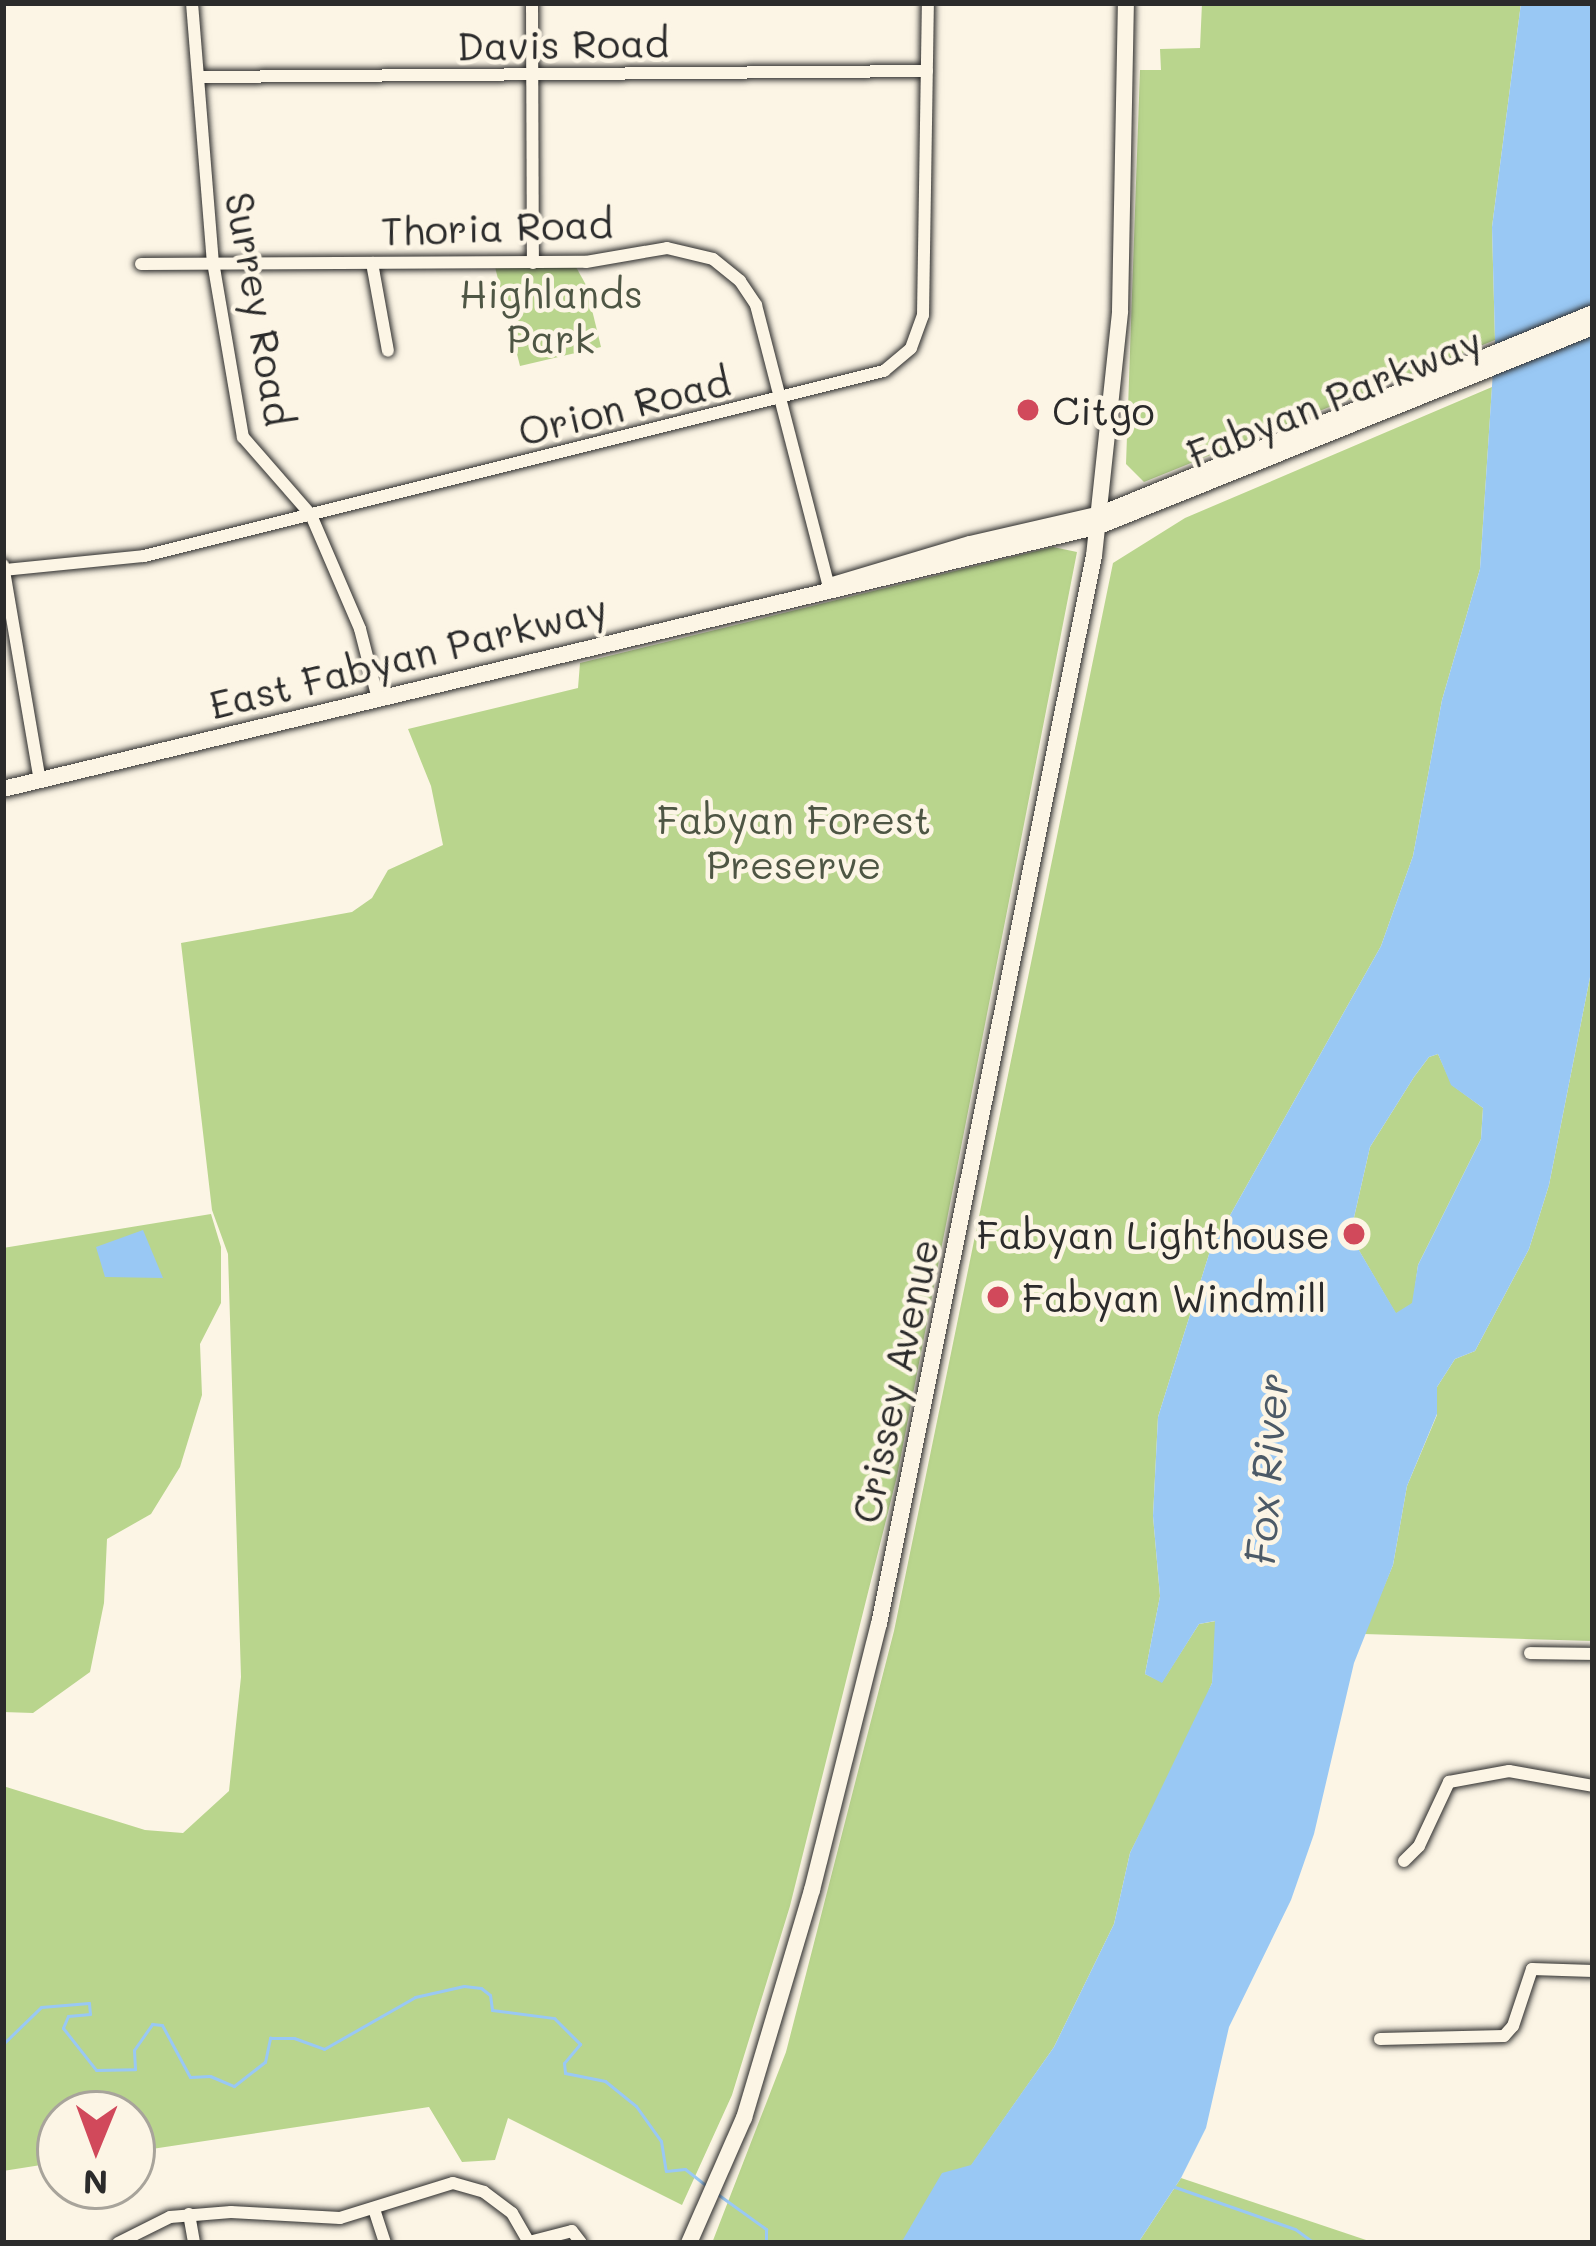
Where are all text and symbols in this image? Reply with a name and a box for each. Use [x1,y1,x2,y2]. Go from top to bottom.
street label: Davis Road [456,19,670,69]
street label: Surrey Road [216,188,304,430]
street label: Thoria Road [380,200,614,254]
park label: Highlands Park [459,271,643,362]
street label: Fabyan Parkway [1180,317,1488,477]
street label: Orion Road [513,357,735,455]
place label: Citgo [1052,387,1155,433]
marker: Citgo [1015,397,1041,423]
street label: East Fabyan Parkway [204,584,612,728]
park label: Fabyan Forest Preserve [657,797,931,888]
place label: Fabyan Lighthouse [977,1211,1330,1257]
marker: Fabyan Lighthouse [1341,1221,1367,1247]
street label: Crissey Avenue [842,1235,948,1527]
place label: Fabyan Windmill [1022,1274,1327,1320]
marker: Fabyan Windmill [985,1284,1011,1310]
water label: Fox River [1234,1371,1298,1567]
north arrow [36,2090,156,2210]
text: N [83,2162,108,2205]

